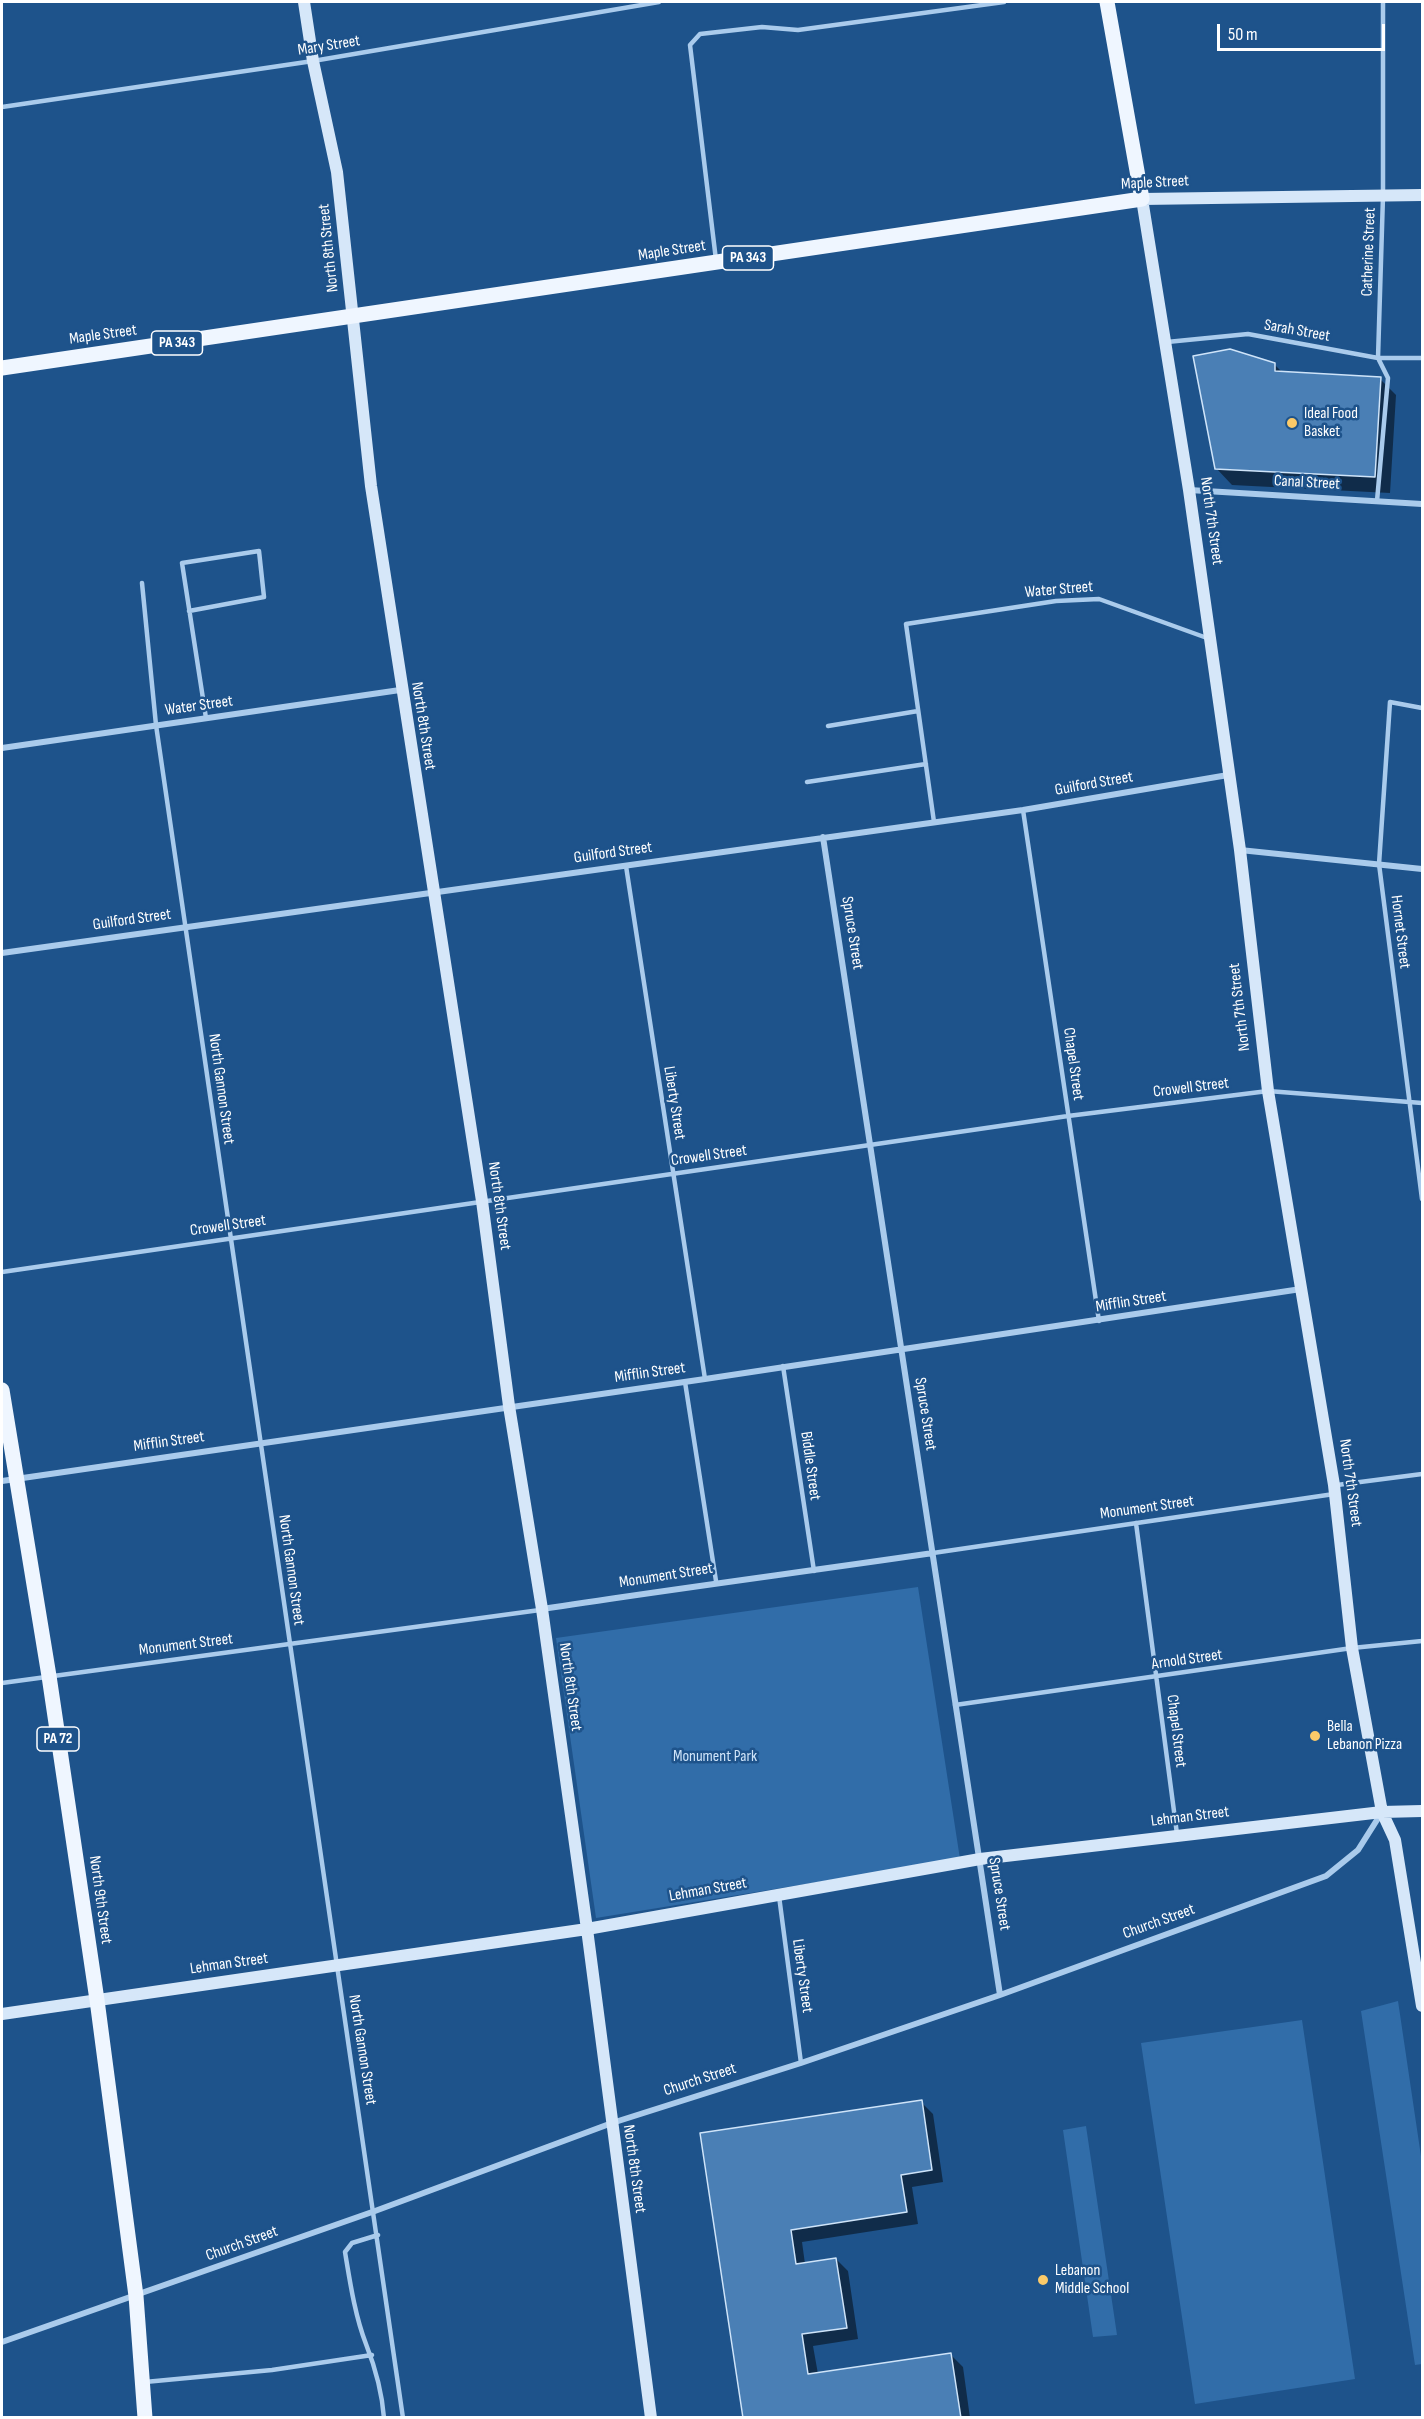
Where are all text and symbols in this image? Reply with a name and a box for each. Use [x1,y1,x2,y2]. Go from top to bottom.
scale bar [1220,12,1388,50]
text: 50 m [1228,24,1258,45]
street label: Mary Street [296,32,362,60]
street label: Maple Street [1121,172,1189,194]
street label: North 8th Street [315,203,343,293]
street label: Catherine Street [1358,207,1380,297]
street label: Maple Street [637,236,707,266]
road number: PA 343 [722,246,774,270]
street label: Sarah Street [1263,316,1331,346]
street label: Maple Street [68,321,138,349]
road number: PA 343 [152,331,202,355]
place label: Ideal Food Basket [1304,404,1358,442]
marker: Ideal Food Basket [1285,416,1299,430]
street label: Canal Street [1274,472,1340,494]
street label: North 7th Street [1195,476,1227,566]
street label: Water Street [1024,577,1094,603]
street label: North 8th Street [407,681,439,771]
street label: Water Street [164,692,234,720]
street label: Guilford Street [1053,768,1135,800]
street label: Guilford Street [573,838,653,868]
street label: Hornet Street [1386,894,1414,970]
street label: Spruce Street [837,895,867,971]
street label: Guilford Street [92,905,172,935]
street label: North 7th Street [1225,962,1255,1052]
street label: Chapel Street [1058,1026,1088,1102]
street label: North Gannon Street [204,1033,238,1145]
street label: Liberty Street [659,1065,689,1141]
street label: Crowell Street [1152,1074,1230,1102]
street label: Crowell Street [670,1141,748,1171]
street label: North 8th Street [483,1161,515,1251]
street label: Crowell Street [189,1211,267,1241]
street label: Mifflin Street [1094,1287,1168,1317]
street label: Mifflin Street [613,1359,687,1387]
street label: Spruce Street [910,1376,940,1452]
street label: Mifflin Street [132,1428,206,1456]
street label: Biddle Street [796,1430,824,1502]
street label: North 7th Street [1334,1438,1366,1528]
street label: Monument Street [1099,1492,1195,1524]
street label: North Gannon Street [274,1514,308,1626]
street label: Monument Street [618,1559,714,1593]
street label: Monument Street [138,1630,234,1660]
street label: North 8th Street [554,1642,586,1732]
street label: Arnold Street [1150,1646,1224,1674]
street label: Chapel Street [1162,1694,1190,1768]
place label: Bella Lebanon Pizza [1327,1717,1402,1755]
road number: PA 72 [37,1727,79,1751]
marker: Bella Lebanon Pizza [1308,1729,1322,1743]
park label: Monument Park [673,1747,757,1767]
street label: Lehman Street [1150,1803,1230,1831]
street label: North 9th Street [84,1855,116,1945]
street label: Spruce Street [984,1856,1014,1932]
street label: Lehman Street [668,1874,748,1906]
street label: Church Street [1120,1900,1198,1944]
street label: Liberty Street [787,1938,817,2014]
street label: Lehman Street [189,1949,269,1979]
street label: North Gannon Street [344,1993,380,2107]
street label: Church Street [661,2059,739,2101]
street label: North 8th Street [618,2124,650,2214]
street label: Church Street [203,2222,281,2266]
place label: Lebanon Middle School [1055,2261,1129,2299]
marker: Lebanon Middle School [1036,2273,1050,2287]

